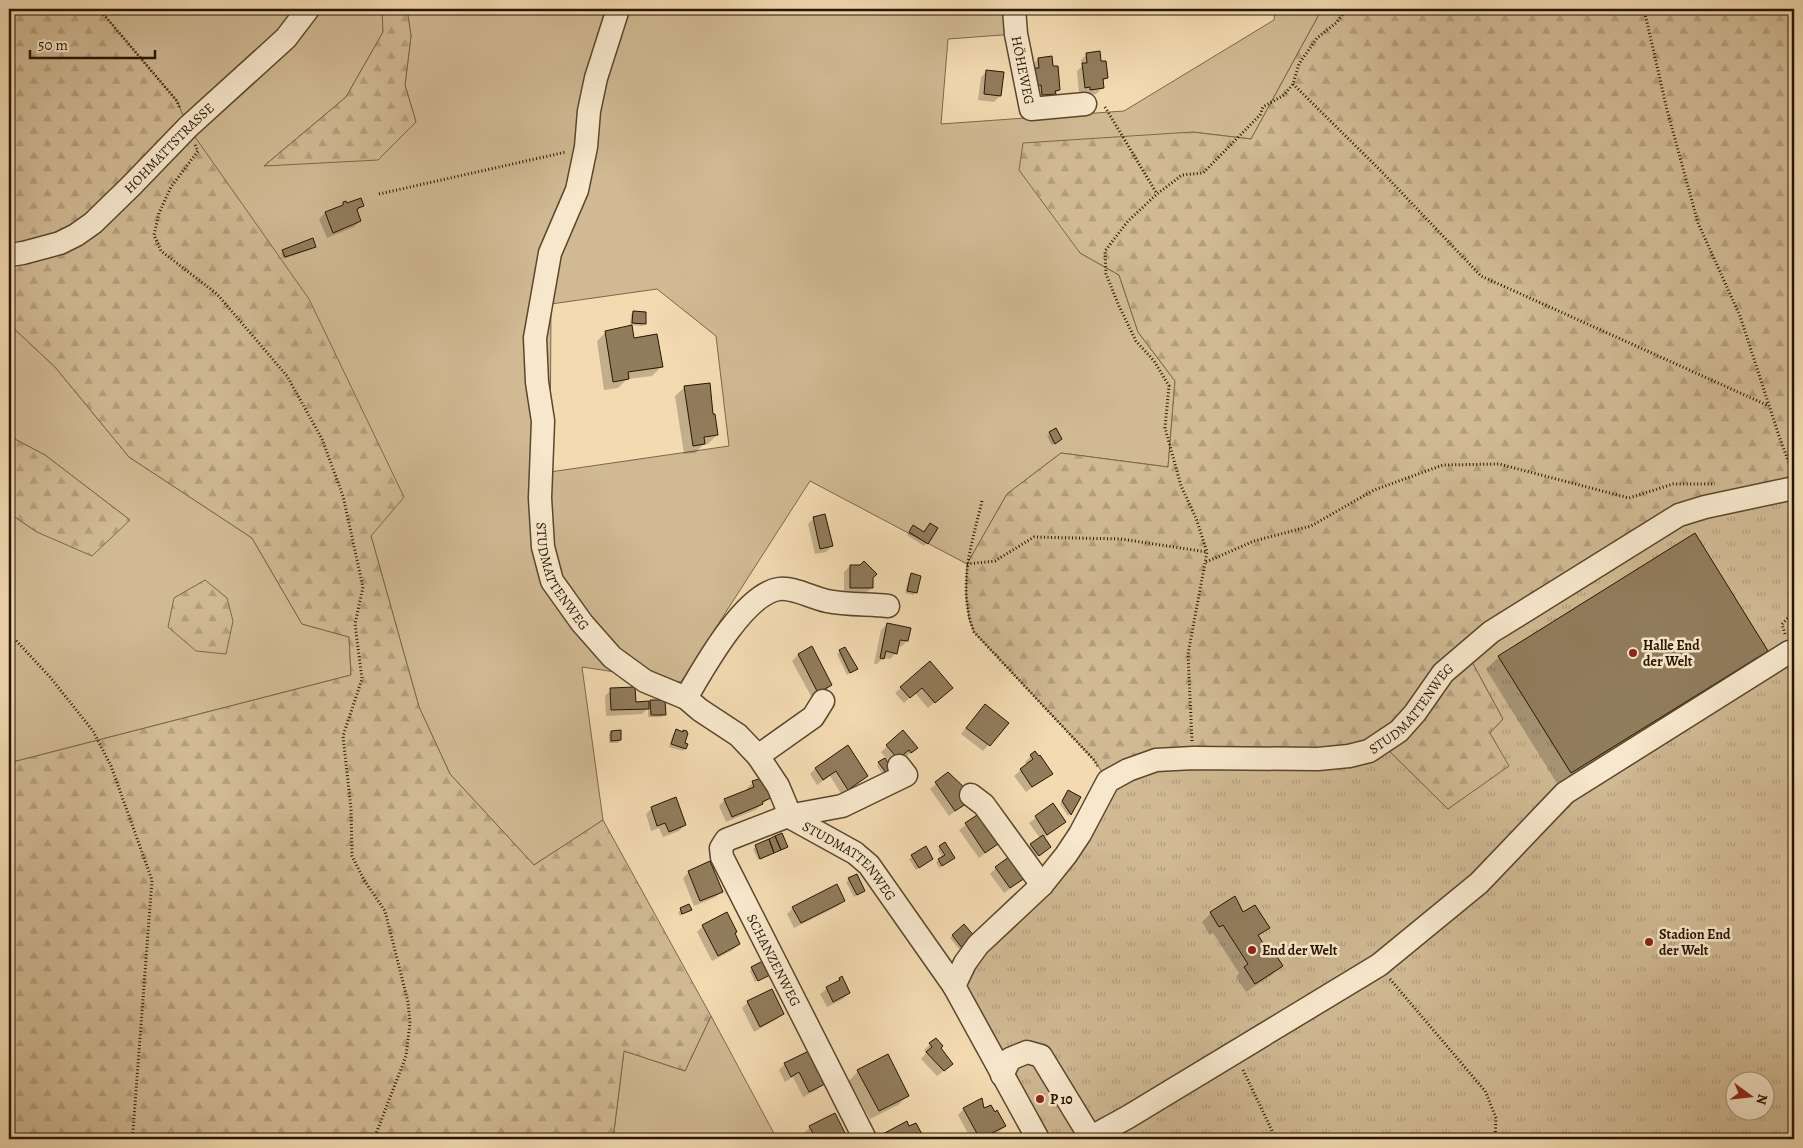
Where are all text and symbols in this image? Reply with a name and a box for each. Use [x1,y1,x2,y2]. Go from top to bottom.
scale bar [30,28,155,60]
street label: HÖHEWEG [1007,34,1039,106]
text: 50 m [38,35,68,55]
street label: HOHMATTSTRASSE [120,99,219,198]
street label: STUDMATTENWEG [531,522,593,635]
place label: Halle End der Welt [1643,636,1700,671]
marker: Halle End der Welt [1627,647,1639,659]
street label: STUDMATTENWEG [1365,659,1458,759]
street label: STUDMATTENWEG [799,817,900,905]
street label: SCHANZENWEG [742,911,805,1010]
place label: Stadion End der Welt [1659,925,1731,960]
marker: Stadion End der Welt [1643,936,1655,948]
place label: End der Welt [1262,941,1338,960]
marker: End der Welt [1246,944,1258,956]
north arrow [1726,1070,1776,1120]
place label: P 10 [1050,1090,1073,1109]
text: N [1752,1092,1773,1107]
marker: P 10 [1034,1093,1046,1105]

